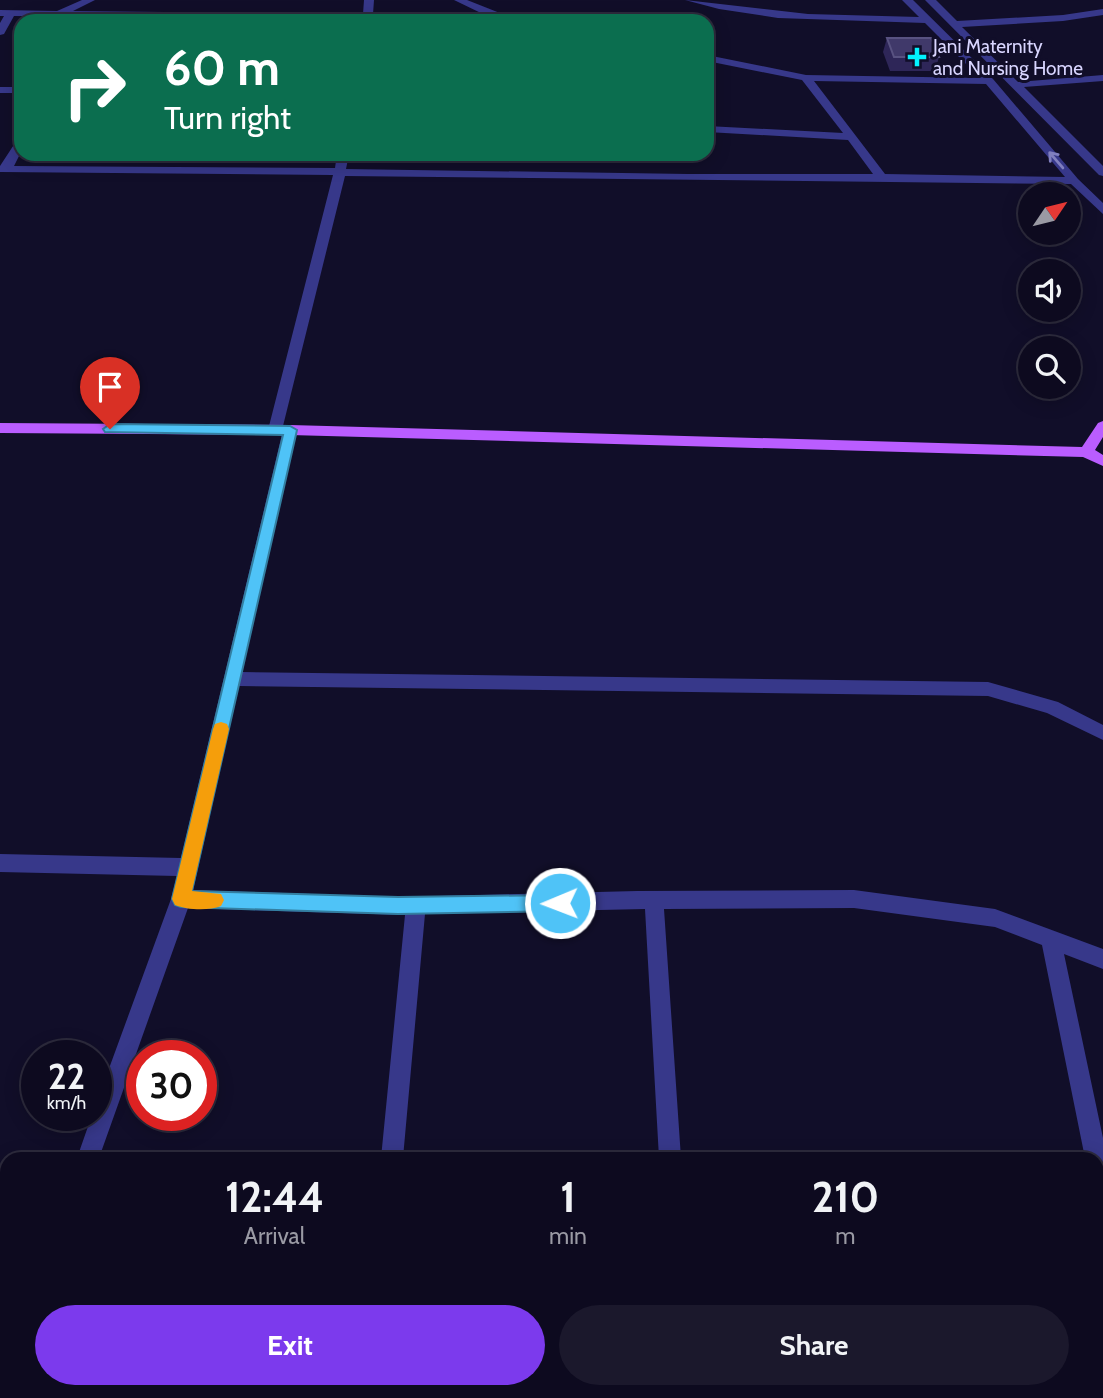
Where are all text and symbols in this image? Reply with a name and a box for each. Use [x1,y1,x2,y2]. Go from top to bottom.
place label: Jani Maternity and Nursing Home [932,35,1083,80]
text: 60 m [164,38,280,97]
icon: right [49,42,140,133]
marker: Jani Maternity and Nursing Home [907,47,927,67]
text: Turn right [164,98,291,137]
one-way arrow [1048,151,1064,169]
north arrow [1018,182,1082,245]
map controls [1018,182,1081,399]
button: sound [1018,259,1081,322]
button: search [1018,336,1081,399]
pin [80,357,140,429]
icon: arrive [91,368,129,406]
position arrow [523,866,597,940]
speed limit sign: 30 [126,1040,217,1131]
text: 22 [48,1055,85,1098]
text: km/h [47,1092,86,1114]
text: 12:44 [225,1171,324,1223]
text: 1 [560,1171,576,1223]
text: 210 [812,1171,879,1223]
text: Arrival [244,1222,305,1250]
text: min [549,1222,587,1250]
text: m [835,1222,856,1250]
button: Exit [35,1305,545,1385]
button: Share [559,1305,1069,1385]

